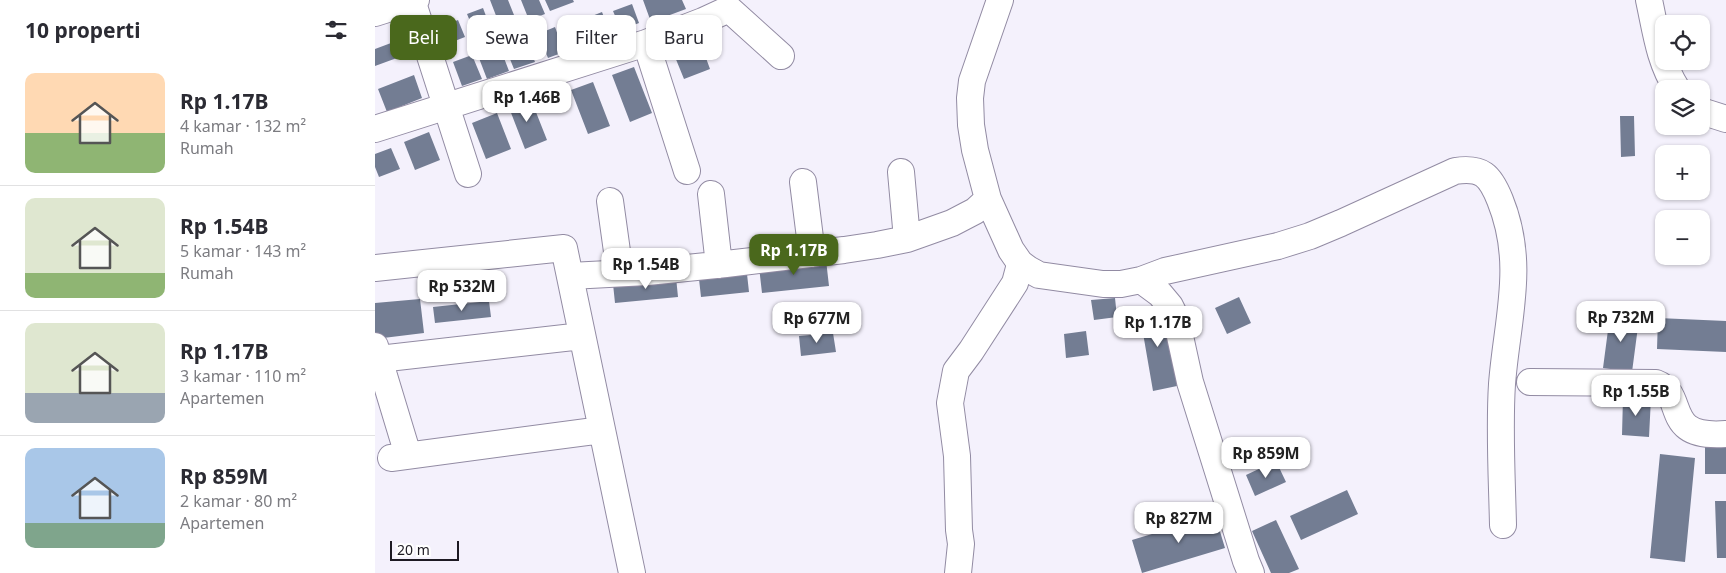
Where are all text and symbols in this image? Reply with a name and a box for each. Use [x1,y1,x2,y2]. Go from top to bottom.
chip: Beli [390,15,457,60]
chip: Sewa [467,15,547,60]
chip: Filter [557,15,636,60]
chip: Baru [646,15,722,60]
map controls [1655,15,1710,265]
button: locate [1655,15,1710,70]
text: 10 properti [25,16,140,44]
icon: filters [322,16,350,44]
pin: Rp 1.46B [475,80,579,123]
button: layers [1655,80,1710,135]
text: Rp 1.46B [493,86,561,108]
text: Rp 1.17B [180,87,268,115]
icon: home [65,93,125,153]
text: 4 kamar · 132 m² [180,115,306,137]
text: Rumah [180,137,234,159]
button: + [1655,145,1710,200]
button: − [1655,210,1710,265]
text: Rp 1.54B [180,212,268,240]
icon: home [65,218,125,278]
pin: Rp 1.17B [742,234,846,276]
text: Rp 1.17B [760,239,828,261]
text: 5 kamar · 143 m² [180,240,306,262]
pin: Rp 1.54B [594,248,698,290]
text: Rp 1.54B [612,253,680,275]
text: Rumah [180,262,234,284]
pin: Rp 532M [416,270,508,312]
text: Rp 532M [428,275,496,297]
pin: Rp 732M [1575,300,1667,343]
pin: Rp 677M [771,302,863,344]
pin: Rp 1.17B [1106,306,1210,348]
text: Rp 732M [1587,306,1655,328]
text: Rp 677M [783,307,851,329]
text: Rp 1.17B [1124,311,1192,333]
text: Rp 1.17B [180,337,268,365]
icon: home [65,343,125,403]
text: 3 kamar · 110 m² [180,365,306,387]
pin: Rp 1.55B [1584,374,1688,417]
text: Rp 1.55B [1602,380,1670,402]
text: Apartemen [180,387,264,409]
pin: Rp 859M [1220,436,1312,479]
text: Rp 859M [1232,442,1300,464]
text: Rp 859M [180,462,268,490]
icon: home [65,468,125,528]
text: 2 kamar · 80 m² [180,490,297,512]
pin: Rp 827M [1133,502,1225,544]
text: Rp 827M [1145,507,1213,529]
text: Apartemen [180,512,264,534]
scale bar [390,538,459,561]
text: 20 m [397,540,430,559]

